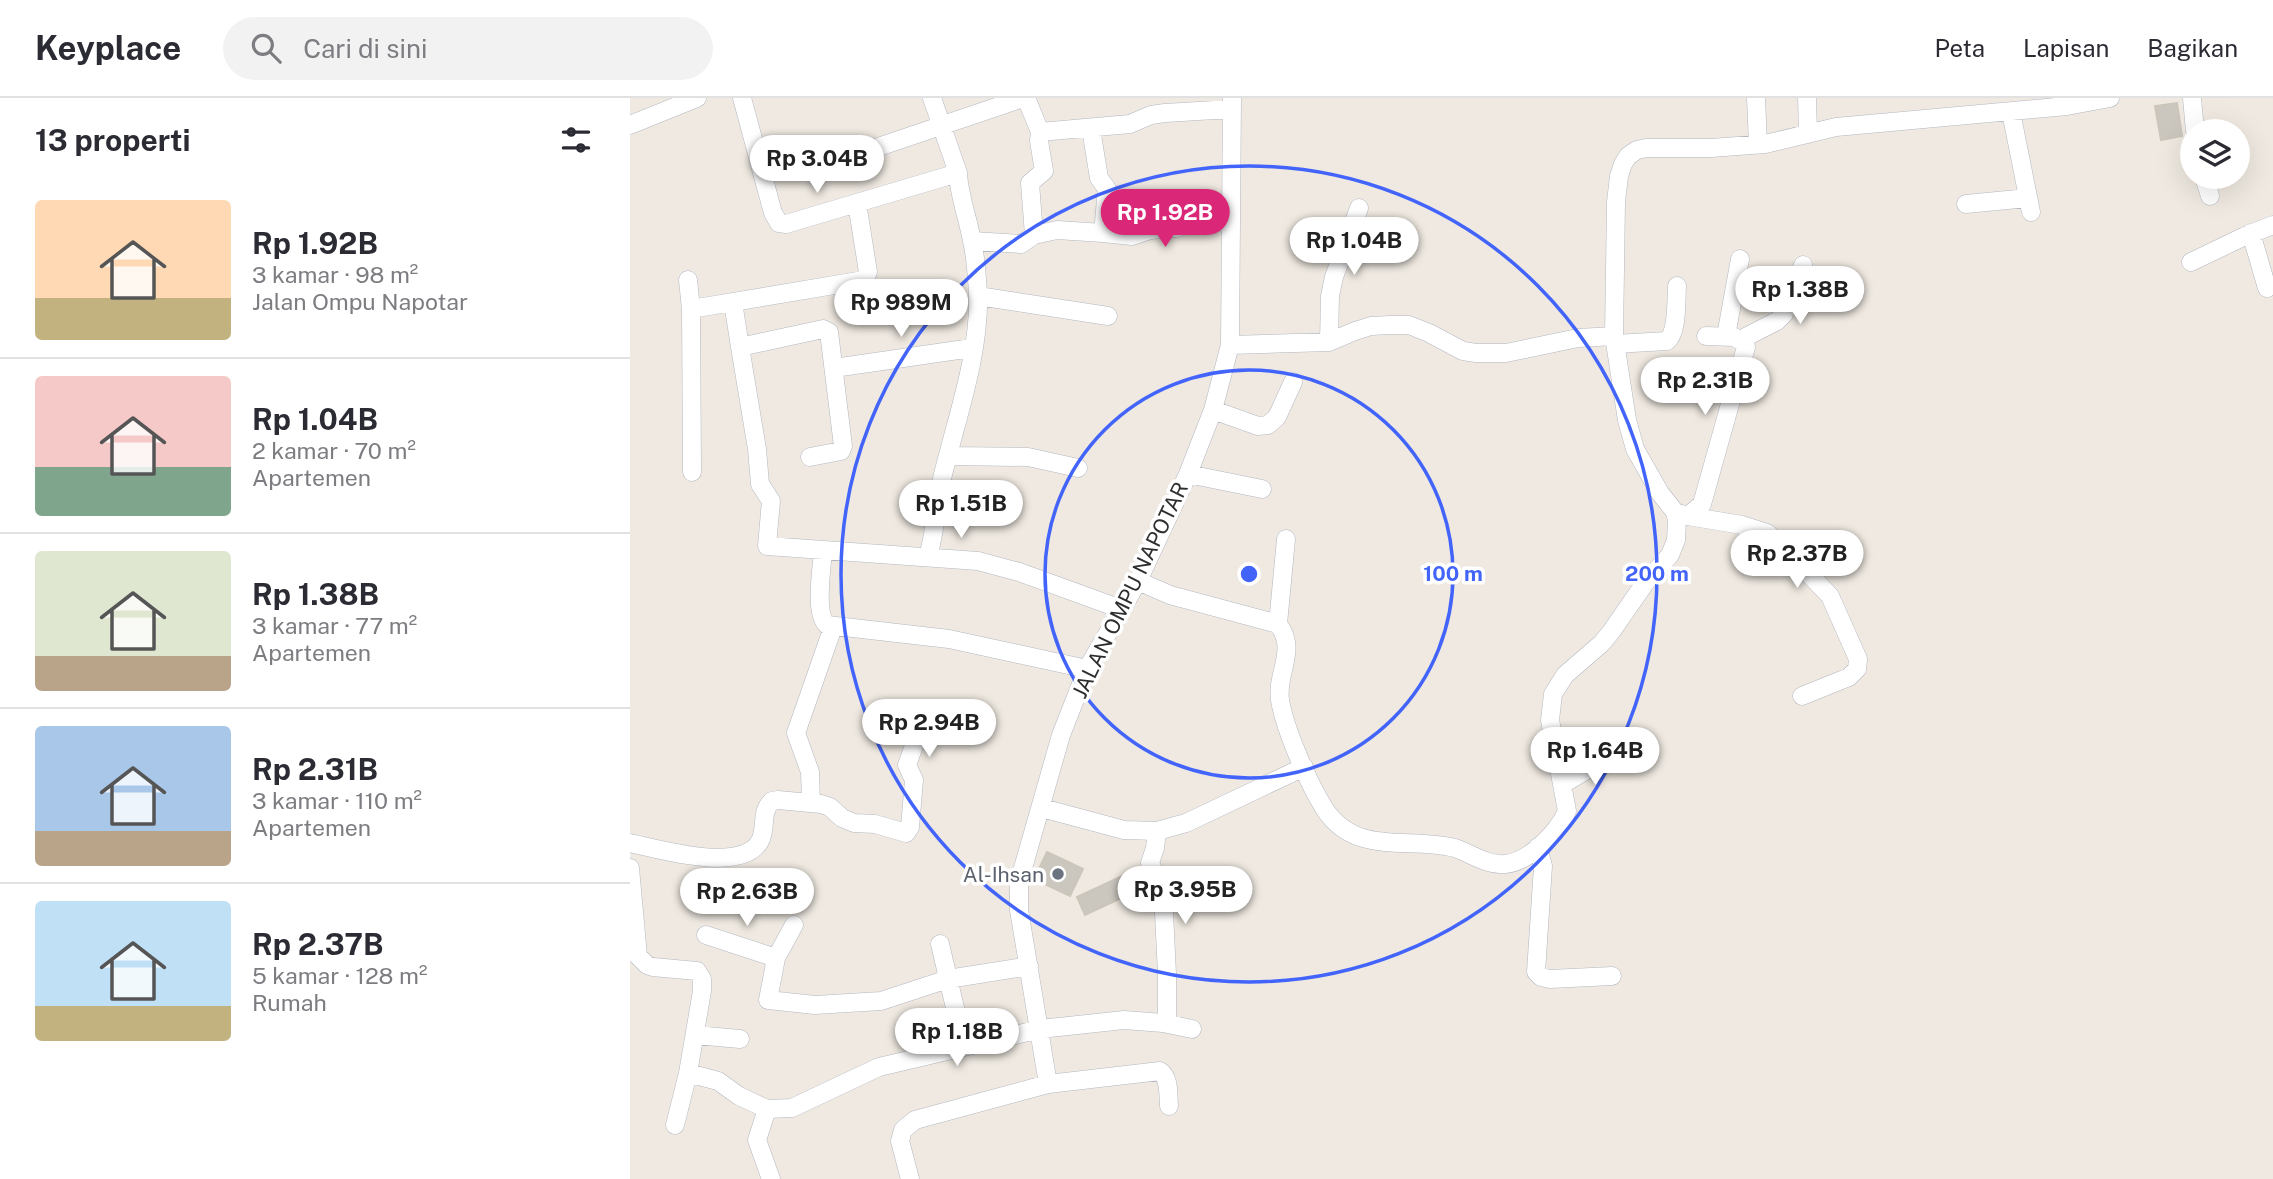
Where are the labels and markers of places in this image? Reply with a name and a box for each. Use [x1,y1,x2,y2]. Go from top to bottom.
pin: Rp 3.04B [745,136,889,195]
pin: Rp 1.92B [1093,190,1237,249]
pin: Rp 1.04B [1282,218,1426,277]
pin: Rp 1.38B [1728,266,1872,326]
pin: Rp 989M [836,280,966,339]
pin: Rp 2.31B [1633,358,1777,417]
pin: Rp 1.51B [889,480,1033,540]
pin: Rp 2.37B [1725,531,1869,590]
centre of rings [1237,562,1261,586]
pin: Rp 2.94B [857,700,1001,759]
pin: Rp 1.64B [1523,728,1667,787]
place label: Al-Ihsan [963,862,1044,887]
marker: Al-Ihsan [1050,866,1066,882]
pin: Rp 3.95B [1113,866,1257,926]
pin: Rp 2.63B [675,868,819,928]
pin: Rp 1.18B [885,1009,1029,1068]

